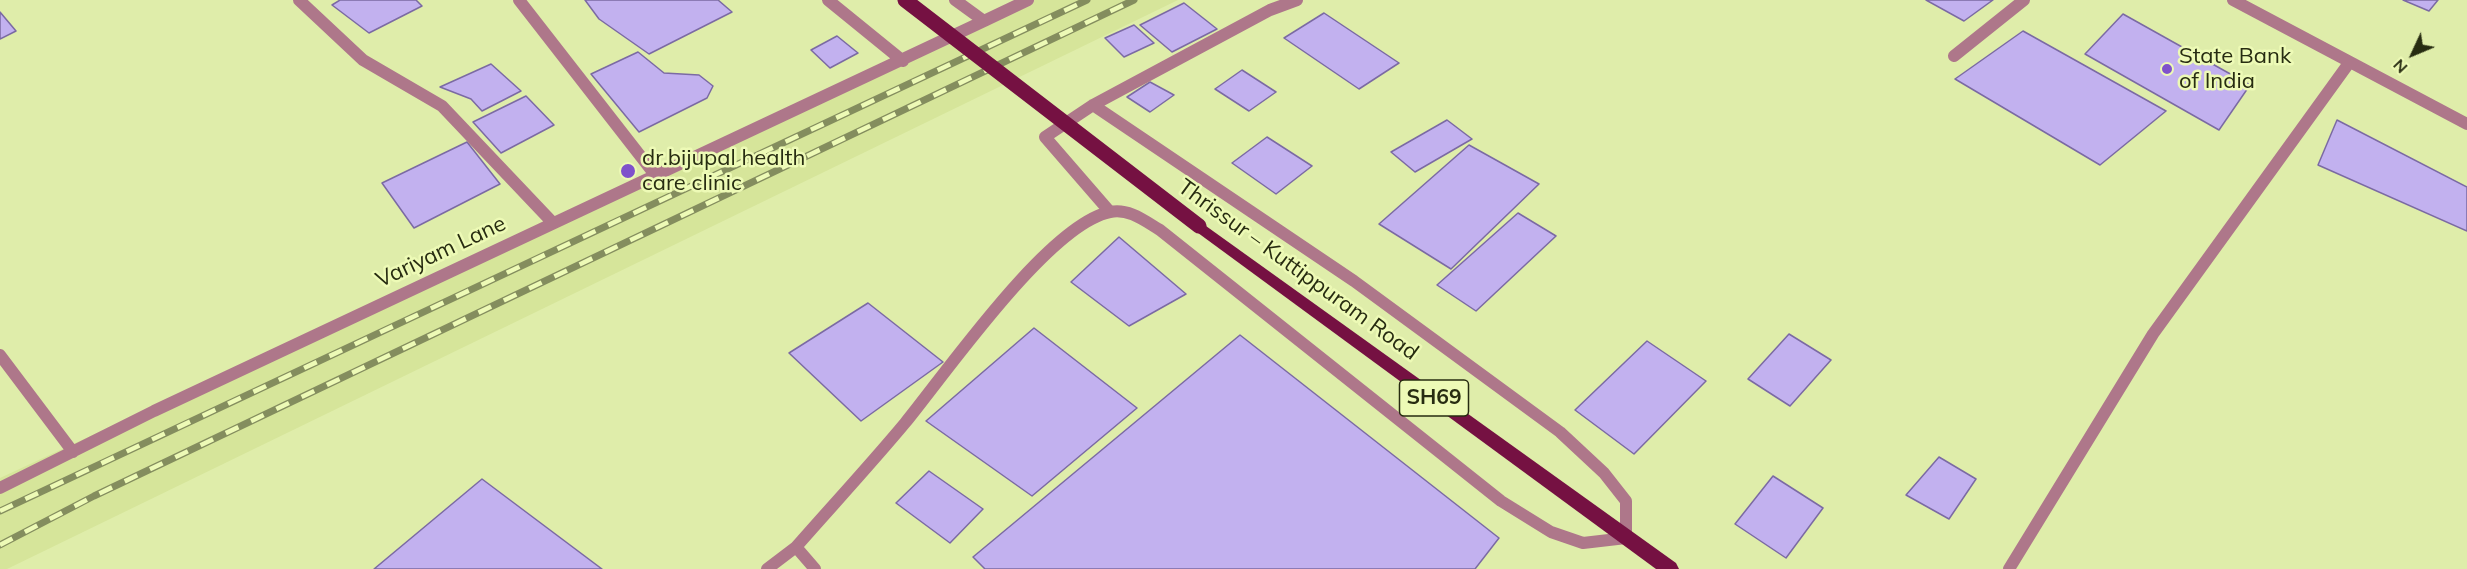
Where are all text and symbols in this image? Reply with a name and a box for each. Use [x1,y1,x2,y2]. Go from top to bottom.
north arrow [2383,24,2443,84]
place label: State Bank of India [2179,43,2291,94]
text: N [2389,55,2411,78]
marker: State Bank of India [2160,62,2174,76]
place label: dr.bijupal health care clinic [642,145,805,196]
marker: dr.bijupal health care clinic [619,162,637,180]
street label: Thrissur – Kuttippuram Road [1173,174,1423,366]
street label: Variyam Lane [372,210,510,294]
road number: SH69 [1400,380,1468,416]

